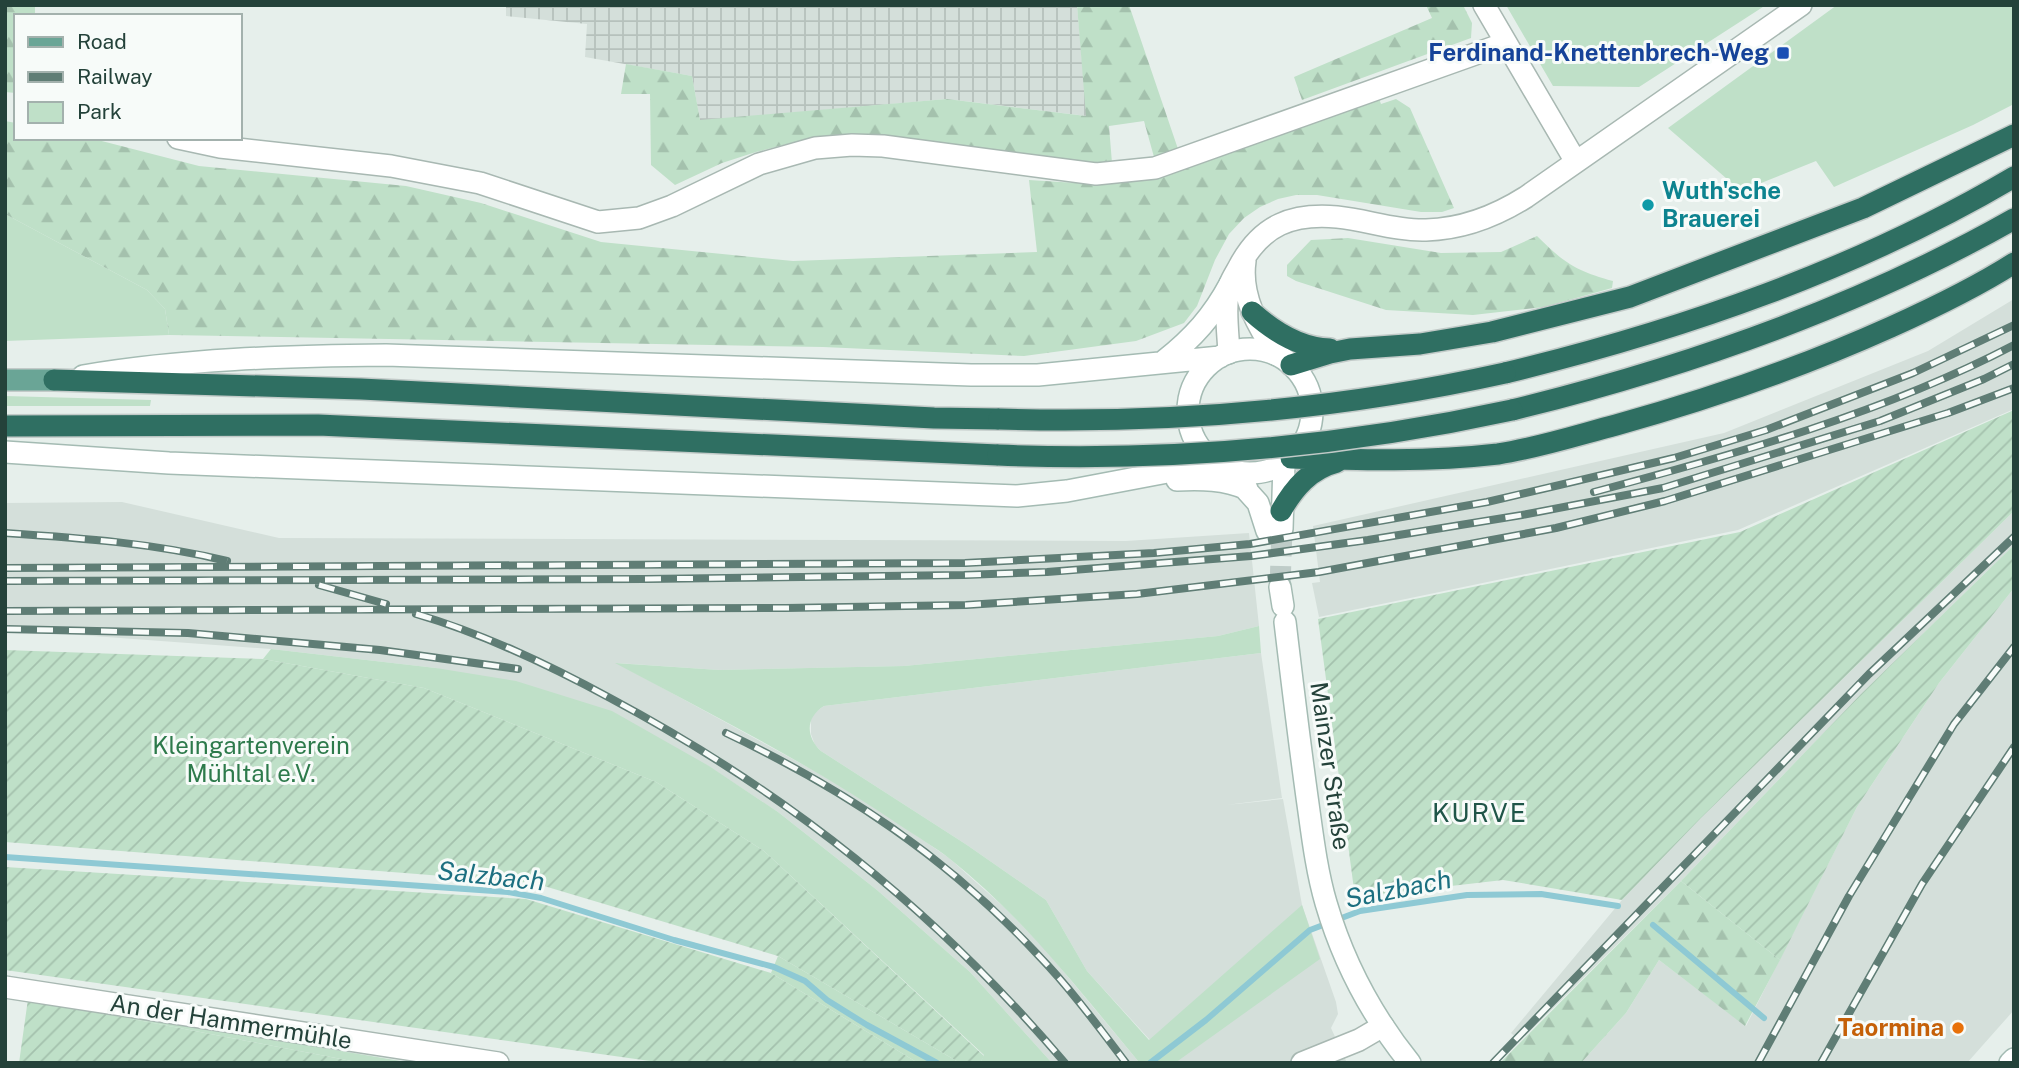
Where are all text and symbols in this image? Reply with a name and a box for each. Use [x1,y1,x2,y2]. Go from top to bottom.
legend [14,14,242,140]
text: Road [77,29,127,54]
place label: Ferdinand-Knettenbrech-Weg [1428,38,1769,66]
marker: Ferdinand-Knettenbrech-Weg [1775,45,1791,61]
text: Railway [77,64,153,89]
text: Park [77,99,122,124]
place label: Wuth'sche Brauerei [1662,176,1781,232]
marker: Wuth'sche Brauerei [1640,197,1656,213]
street label: Mainzer Straße [1305,680,1357,852]
park label: Kleingartenverein Mühltal e.V. [152,731,350,787]
district label: KURVE [1432,797,1528,828]
water label: Salzbach [436,854,546,897]
water label: Salzbach [1342,863,1454,914]
street label: An der Hammermühle [108,988,354,1054]
place label: Taormina [1838,1013,1944,1041]
marker: Taormina [1950,1020,1966,1036]

